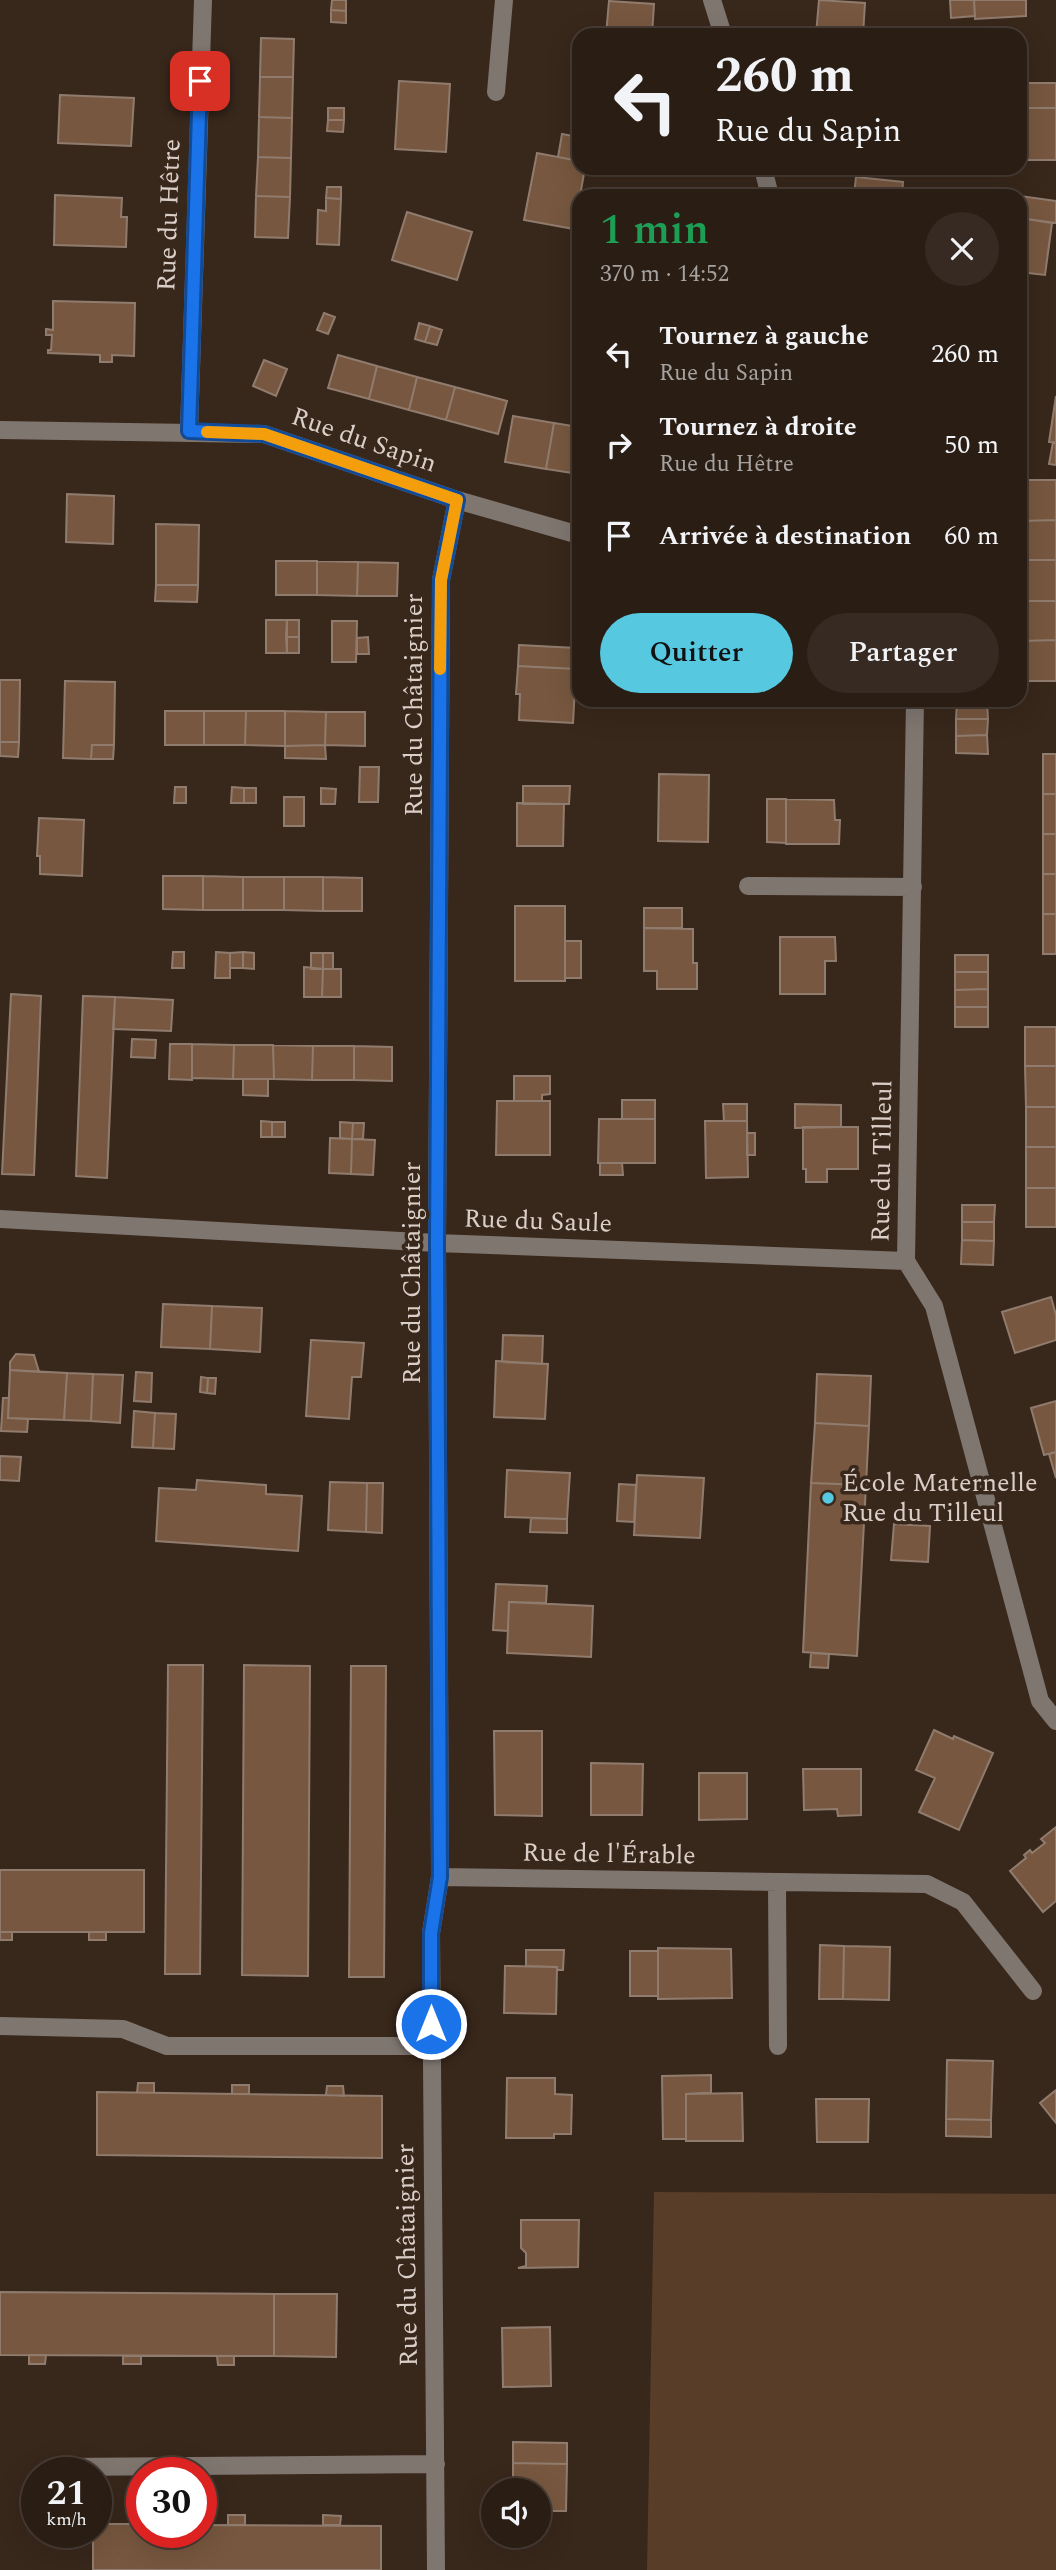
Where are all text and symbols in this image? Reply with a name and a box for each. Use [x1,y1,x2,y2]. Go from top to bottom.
text: 260 m [715,39,854,114]
pin [170,51,230,111]
icon: left [600,56,691,147]
icon: arrive [181,62,219,100]
text: Rue du Sapin [715,107,902,156]
street label: Rue du Hêtre [146,138,192,292]
text: 1 min [600,199,709,262]
button: close [925,212,999,286]
text: 370 m · 14:52 [600,257,729,292]
text: Tournez à gauche [659,316,869,356]
text: 260 m [931,334,999,374]
icon: left [600,335,638,373]
text: Rue du Sapin [659,356,793,391]
street label: Rue du Sapin [286,396,442,484]
text: Tournez à droite [659,407,857,447]
text: 50 m [944,425,999,465]
icon: right [600,426,638,464]
text: Rue du Hêtre [659,447,794,482]
text: Arrivée à destination [659,516,911,556]
text: 60 m [944,516,999,556]
icon: arrive [600,517,638,555]
street label: Rue du Châtaignier [394,593,434,817]
button: Quitter [600,613,793,693]
button: Partager [807,613,999,693]
street label: Rue du Tilleul [861,1080,903,1242]
street label: Rue du Châtaignier [392,1161,432,1385]
street label: Rue du Saule [463,1198,613,1244]
place label: École Maternelle Rue du Tilleul [842,1463,1038,1533]
marker: École Maternelle Rue du Tilleul [820,1490,836,1506]
street label: Rue de l'Érable [522,1832,696,1876]
position arrow [394,1987,468,2061]
street label: Rue du Châtaignier [385,2143,429,2367]
speed limit sign: 30 [126,2457,217,2548]
text: 21 [47,2467,86,2520]
map controls [481,2478,551,2548]
button: sound [481,2478,551,2548]
text: km/h [46,2506,87,2533]

